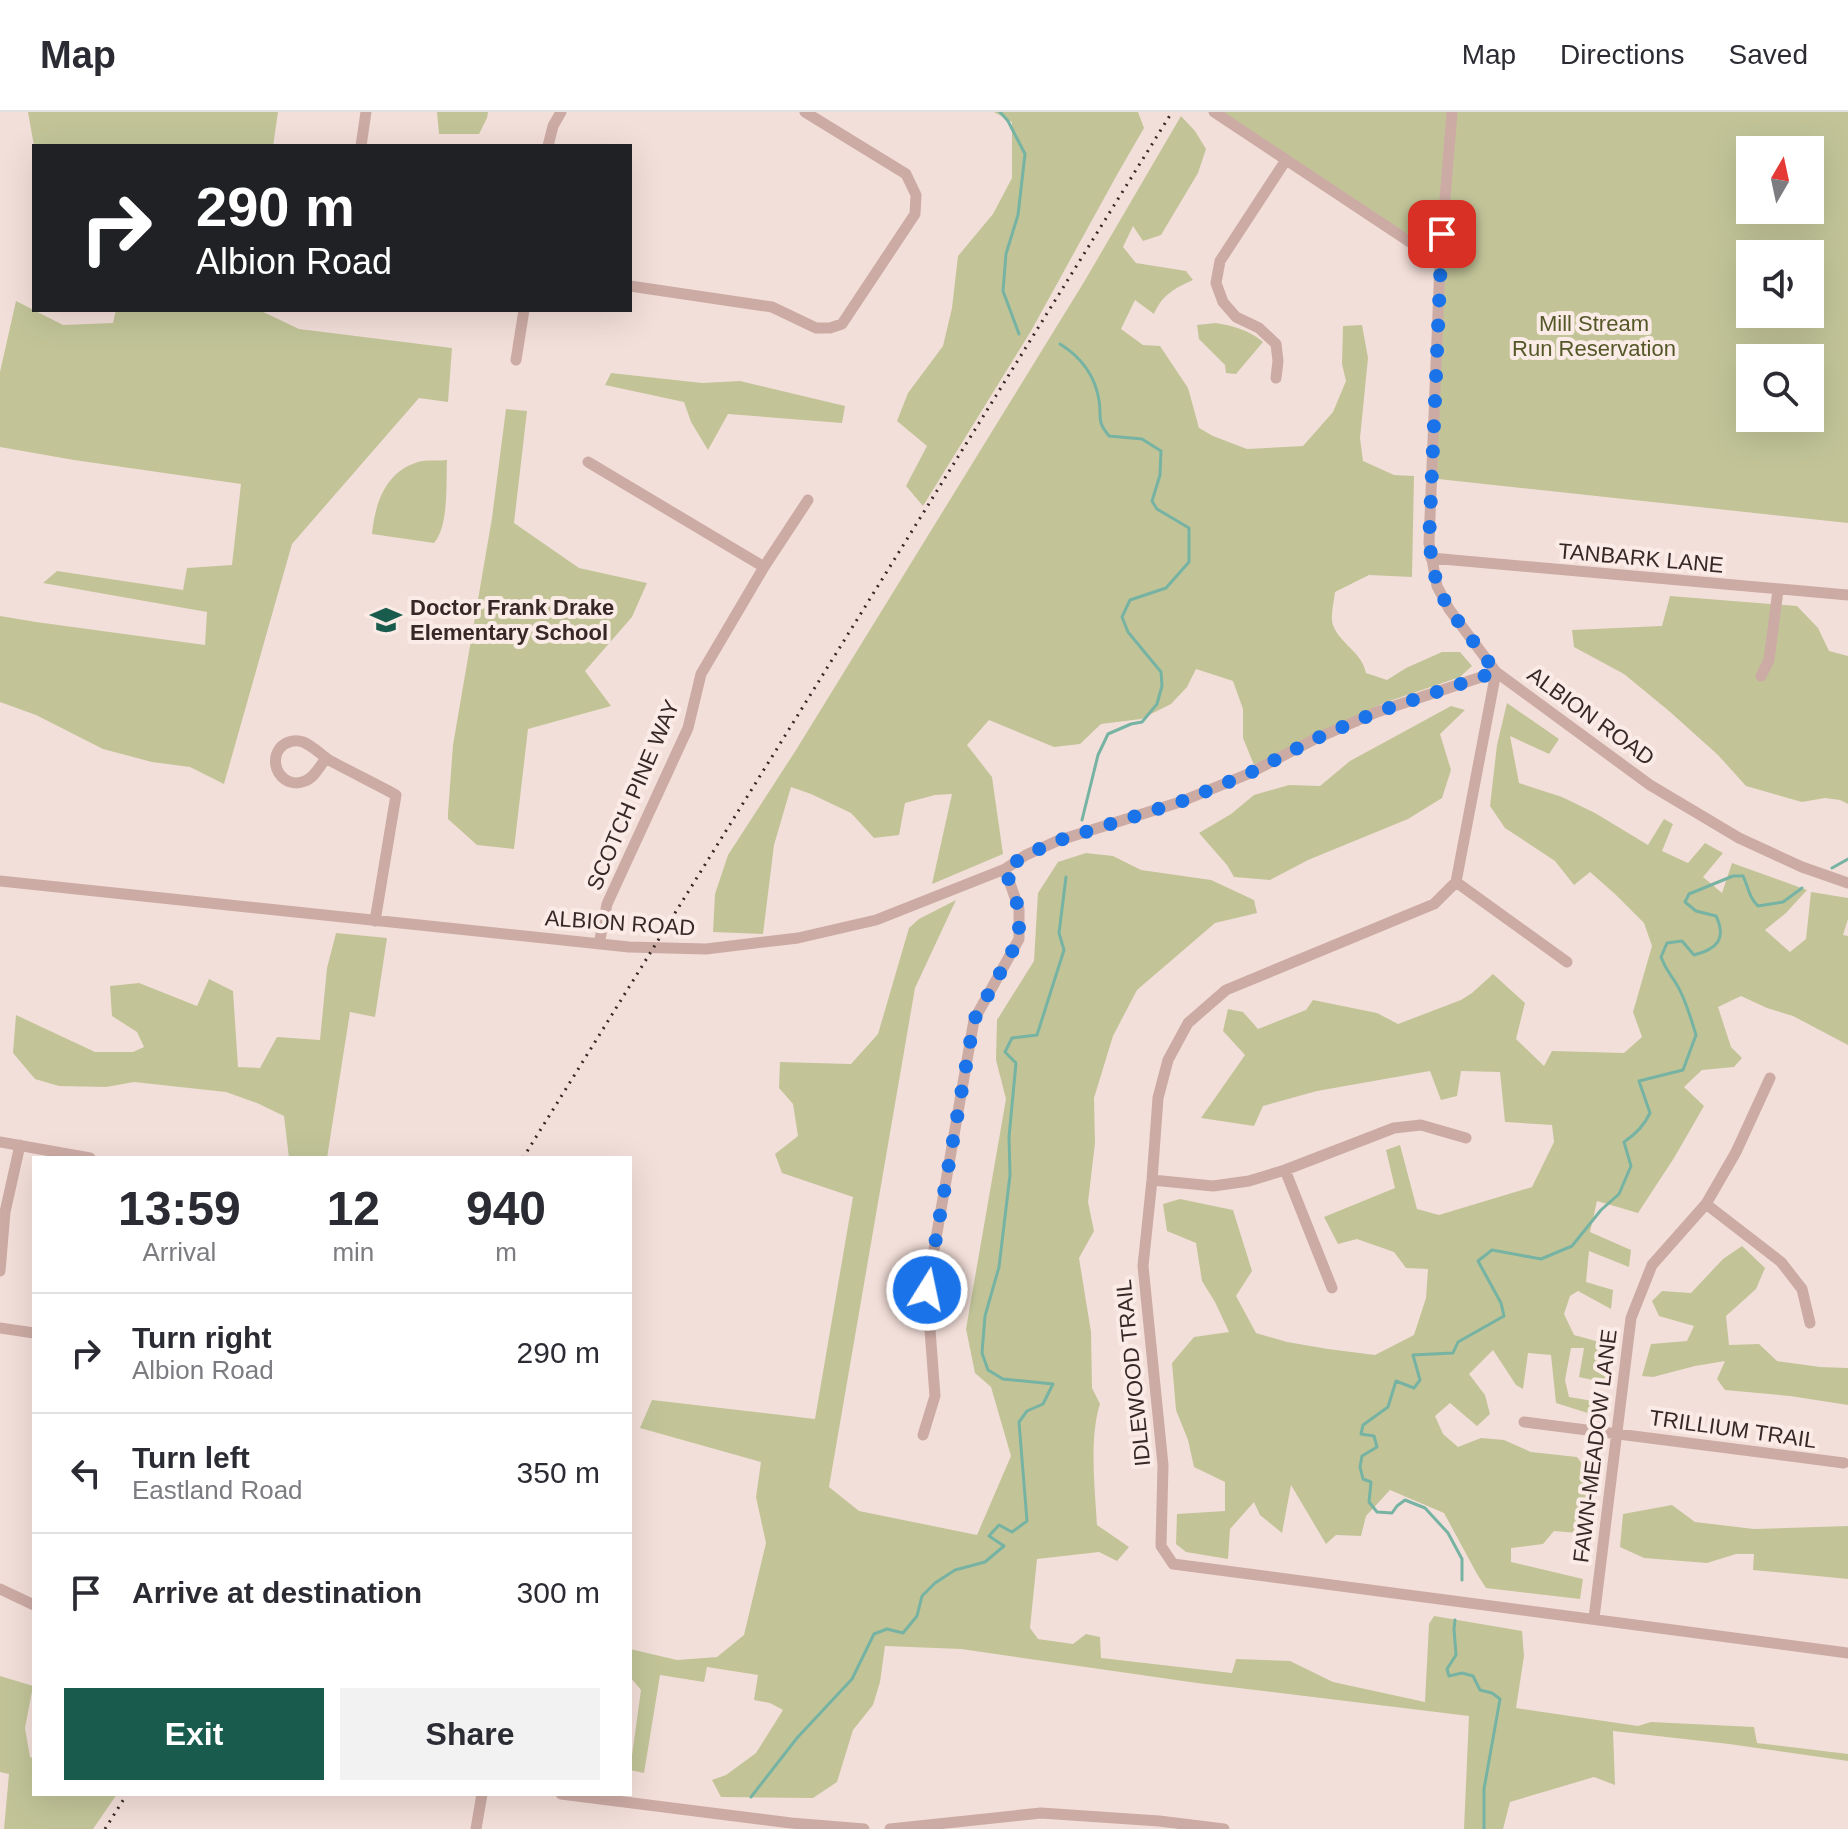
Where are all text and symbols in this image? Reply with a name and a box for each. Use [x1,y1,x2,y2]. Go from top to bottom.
text: Map [40,34,116,76]
text: Map [1462,39,1516,70]
text: Directions [1560,39,1685,70]
text: Saved [1729,39,1808,70]
north arrow [1736,136,1824,224]
map controls [1736,136,1824,432]
text: 290 m [196,175,355,238]
icon: right [64,176,168,280]
pin [1408,200,1476,268]
icon: arrive [1420,212,1464,256]
button: sound [1736,240,1824,328]
text: Albion Road [196,241,392,282]
park label: Mill Stream Run Reservation [1512,311,1676,361]
button: search [1736,344,1824,432]
street label: TANBARK LANE [1557,538,1725,578]
place label: Doctor Frank Drake Elementary School [410,595,614,645]
school or university icon: Doctor Frank Drake Elementary School [369,603,403,637]
street label: ALBION ROAD [1523,662,1659,770]
street label: SCOTCH PINE WAY [582,696,685,894]
street label: ALBION ROAD [544,905,696,941]
text: 13:59 [118,1182,241,1235]
text: 12 [327,1182,380,1235]
text: 940 [466,1182,546,1235]
text: Arrival [142,1237,216,1267]
text: min [332,1237,374,1267]
text: m [495,1237,517,1267]
position arrow [885,1248,969,1332]
street label: IDLEWOOD TRAIL [1111,1278,1155,1468]
text: Turn right [132,1321,271,1354]
street label: FAWN-MEADOW LANE [1568,1328,1622,1564]
icon: right [64,1331,108,1375]
text: 290 m [517,1336,600,1369]
text: Albion Road [132,1355,274,1385]
street label: TRILLIUM TRAIL [1648,1405,1818,1453]
text: Turn left [132,1441,250,1474]
icon: left [64,1451,108,1495]
text: 350 m [517,1456,600,1489]
text: Eastland Road [132,1475,303,1505]
icon: arrive [64,1571,108,1615]
text: Arrive at destination [132,1576,422,1609]
text: 300 m [517,1576,600,1609]
button: Exit [64,1688,324,1780]
button: Share [340,1688,600,1780]

